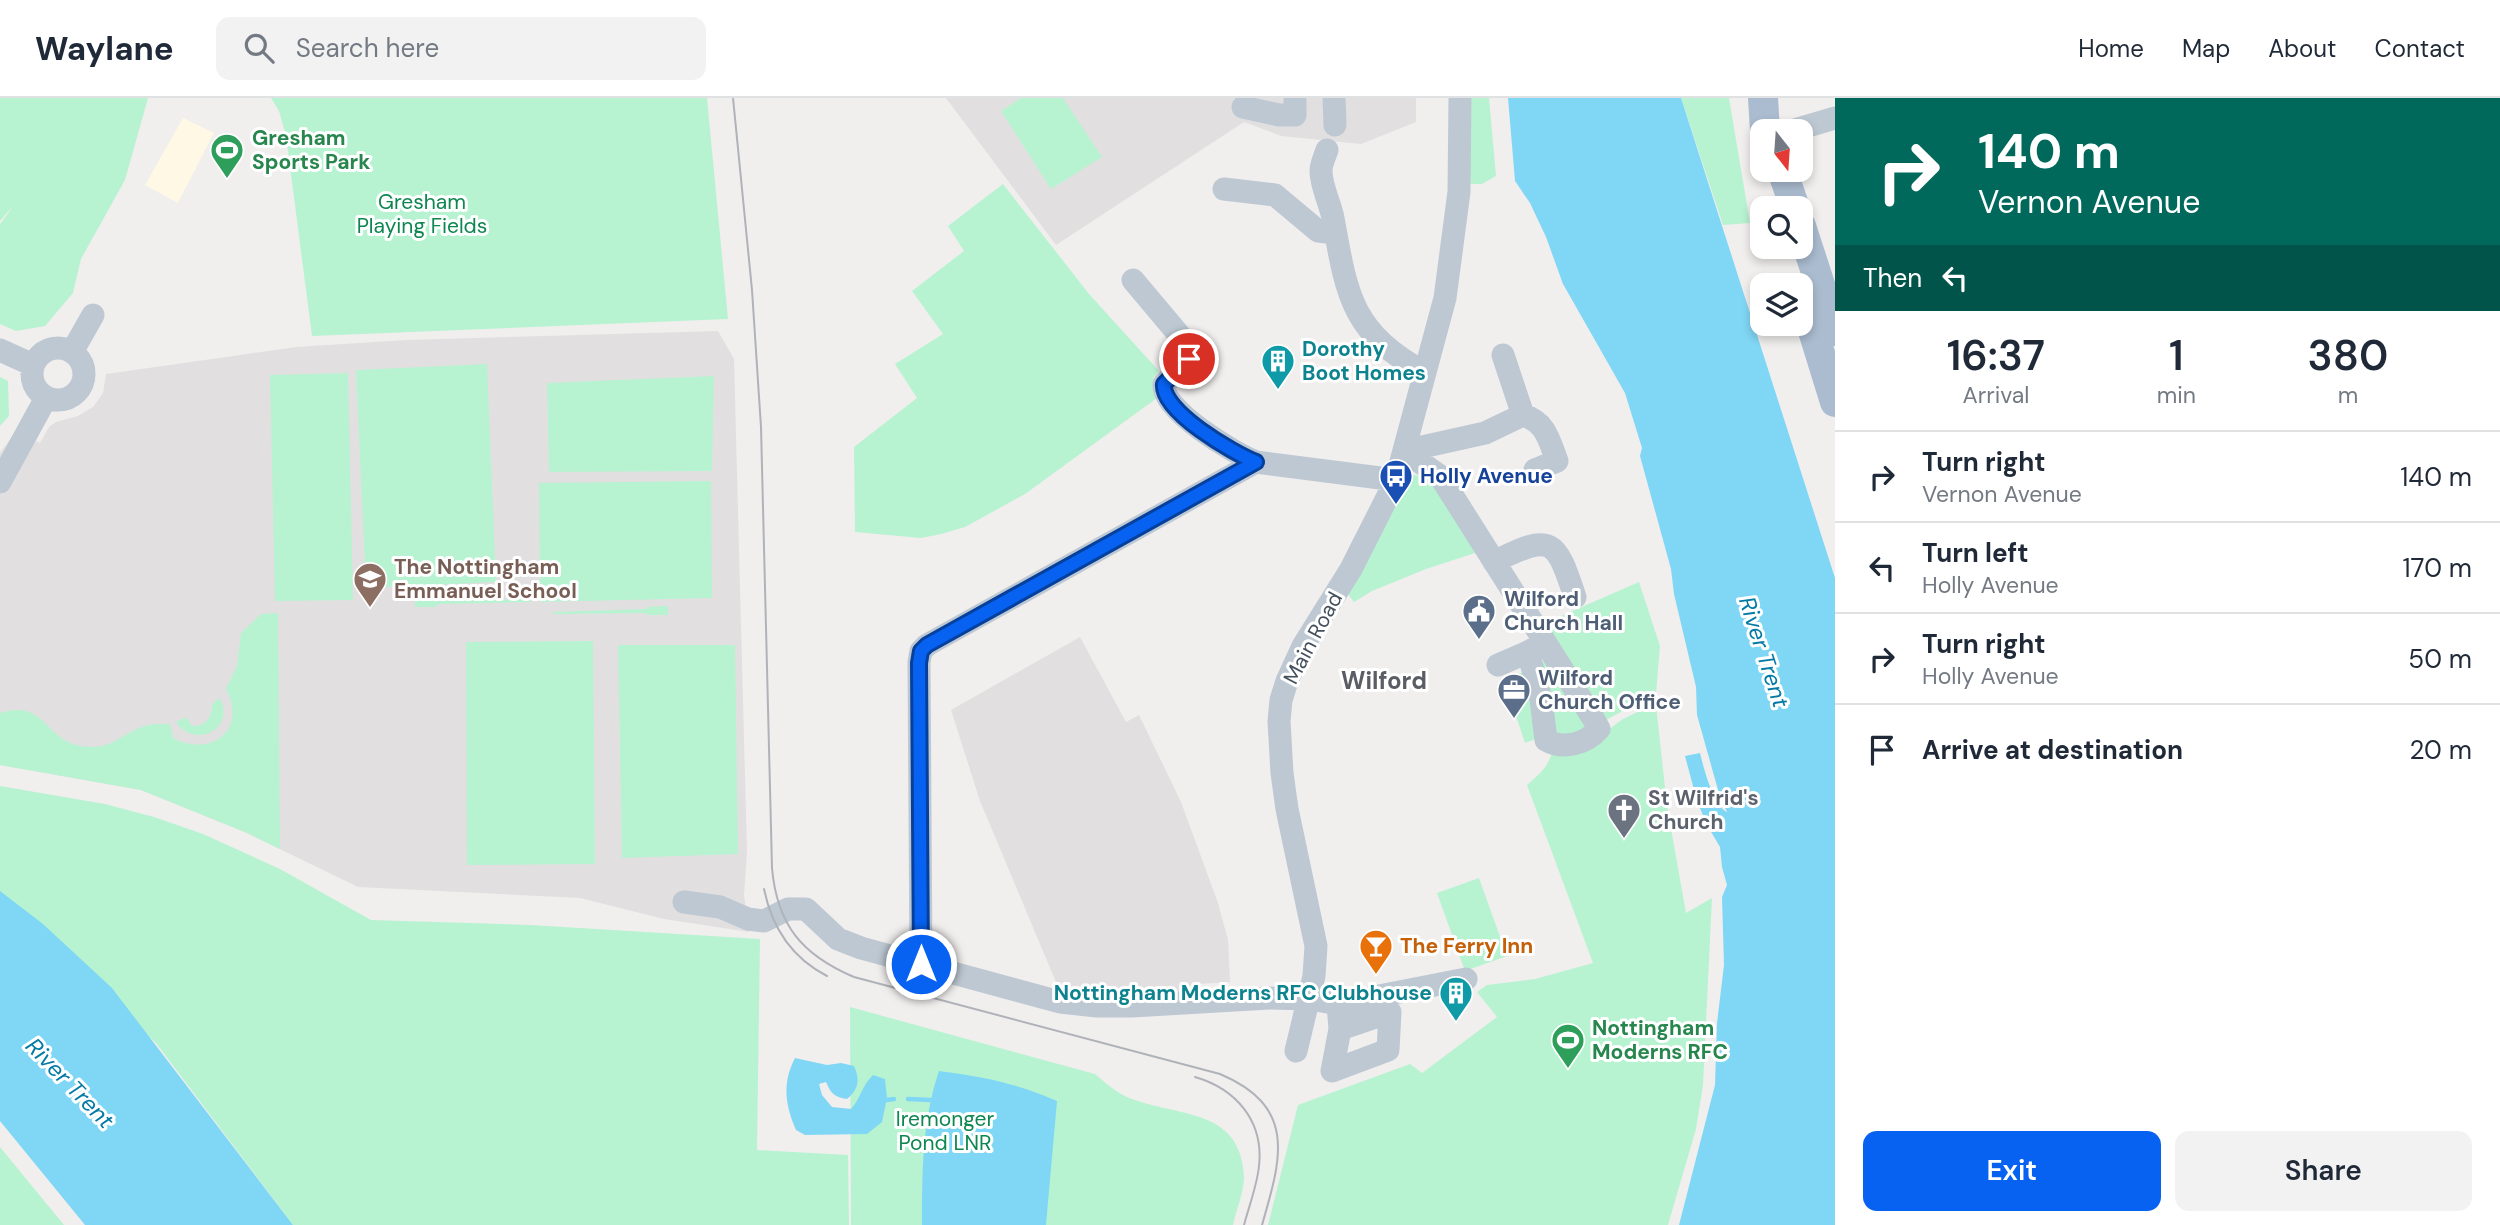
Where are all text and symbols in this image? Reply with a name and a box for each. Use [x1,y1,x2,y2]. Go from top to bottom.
search box [216,17,706,80]
text: Waylane [35,27,174,70]
icon: search [240,29,278,67]
text: Search here [296,31,439,65]
text: Home [2078,33,2144,64]
text: Map [2182,33,2230,64]
text: About [2268,33,2337,64]
text: Contact [2375,33,2465,64]
north arrow [1750,119,1813,182]
map controls [1750,119,1813,336]
text: 140 m [1978,119,2120,183]
place label: Gresham Sports Park [252,124,370,176]
icon: right [1863,126,1954,217]
sports icon: Gresham Sports Park [208,131,246,180]
text: Vernon Avenue [1978,181,2200,223]
park label: Gresham Playing Fields [357,188,487,240]
button: search [1750,196,1813,259]
icon: left [1936,259,1974,297]
text: Then [1863,261,1922,295]
button: layers [1750,273,1813,336]
text: 16:37 [1947,328,2045,383]
text: 1 [2169,328,2184,383]
text: 380 [2308,328,2388,383]
pin [1159,329,1219,389]
place label: Dorothy Boot Homes [1302,335,1426,387]
icon: arrive [1170,340,1208,378]
building icon: Dorothy Boot Homes [1259,342,1297,391]
text: Arrival [1962,380,2029,410]
text: min [2157,380,2196,410]
text: m [2338,380,2358,410]
text: Turn right [1922,445,2046,479]
bus stop icon: Holly Avenue [1377,457,1415,506]
icon: right [1863,458,1901,496]
text: 140 m [2400,460,2472,494]
place label: Holly Avenue [1420,462,1553,490]
text: Vernon Avenue [1922,479,2082,509]
text: Turn left [1922,536,2029,570]
icon: left [1863,549,1901,587]
text: 170 m [2403,551,2472,585]
place label: The Nottingham Emmanuel School [394,553,577,605]
school or university icon: The Nottingham Emmanuel School [351,560,389,609]
text: Holly Avenue [1922,570,2059,600]
place label: Wilford Church Hall [1504,585,1623,637]
street label: Main Road [1277,587,1349,689]
public building icon: Wilford Church Hall [1460,592,1498,641]
water label: River Trent [1732,593,1796,711]
text: Turn right [1922,627,2046,661]
icon: right [1863,640,1901,678]
text: 50 m [2408,642,2472,676]
text: Holly Avenue [1922,661,2059,691]
place label: Wilford Church Office [1538,664,1681,716]
district label: Wilford [1341,665,1427,696]
office icon: Wilford Church Office [1495,671,1533,720]
icon: arrive [1863,731,1901,769]
text: Arrive at destination [1922,733,2183,767]
text: 20 m [2409,733,2472,767]
place label: St Wilfrid's Church [1648,784,1759,836]
church icon: St Wilfrid's Church [1605,791,1643,840]
position arrow [884,927,958,1001]
bar icon: The Ferry Inn [1357,927,1395,976]
place label: The Ferry Inn [1400,932,1533,960]
building icon: Nottingham Moderns RFC Clubhouse [1437,974,1475,1023]
place label: Nottingham Moderns RFC Clubhouse [1054,979,1432,1007]
place label: Nottingham Moderns RFC [1592,1014,1728,1066]
sports icon: Nottingham Moderns RFC [1549,1021,1587,1070]
water label: River Trent [19,1031,121,1135]
park label: Iremonger Pond LNR [896,1105,994,1157]
button: Exit [1863,1131,2161,1211]
button: Share [2175,1131,2472,1211]

